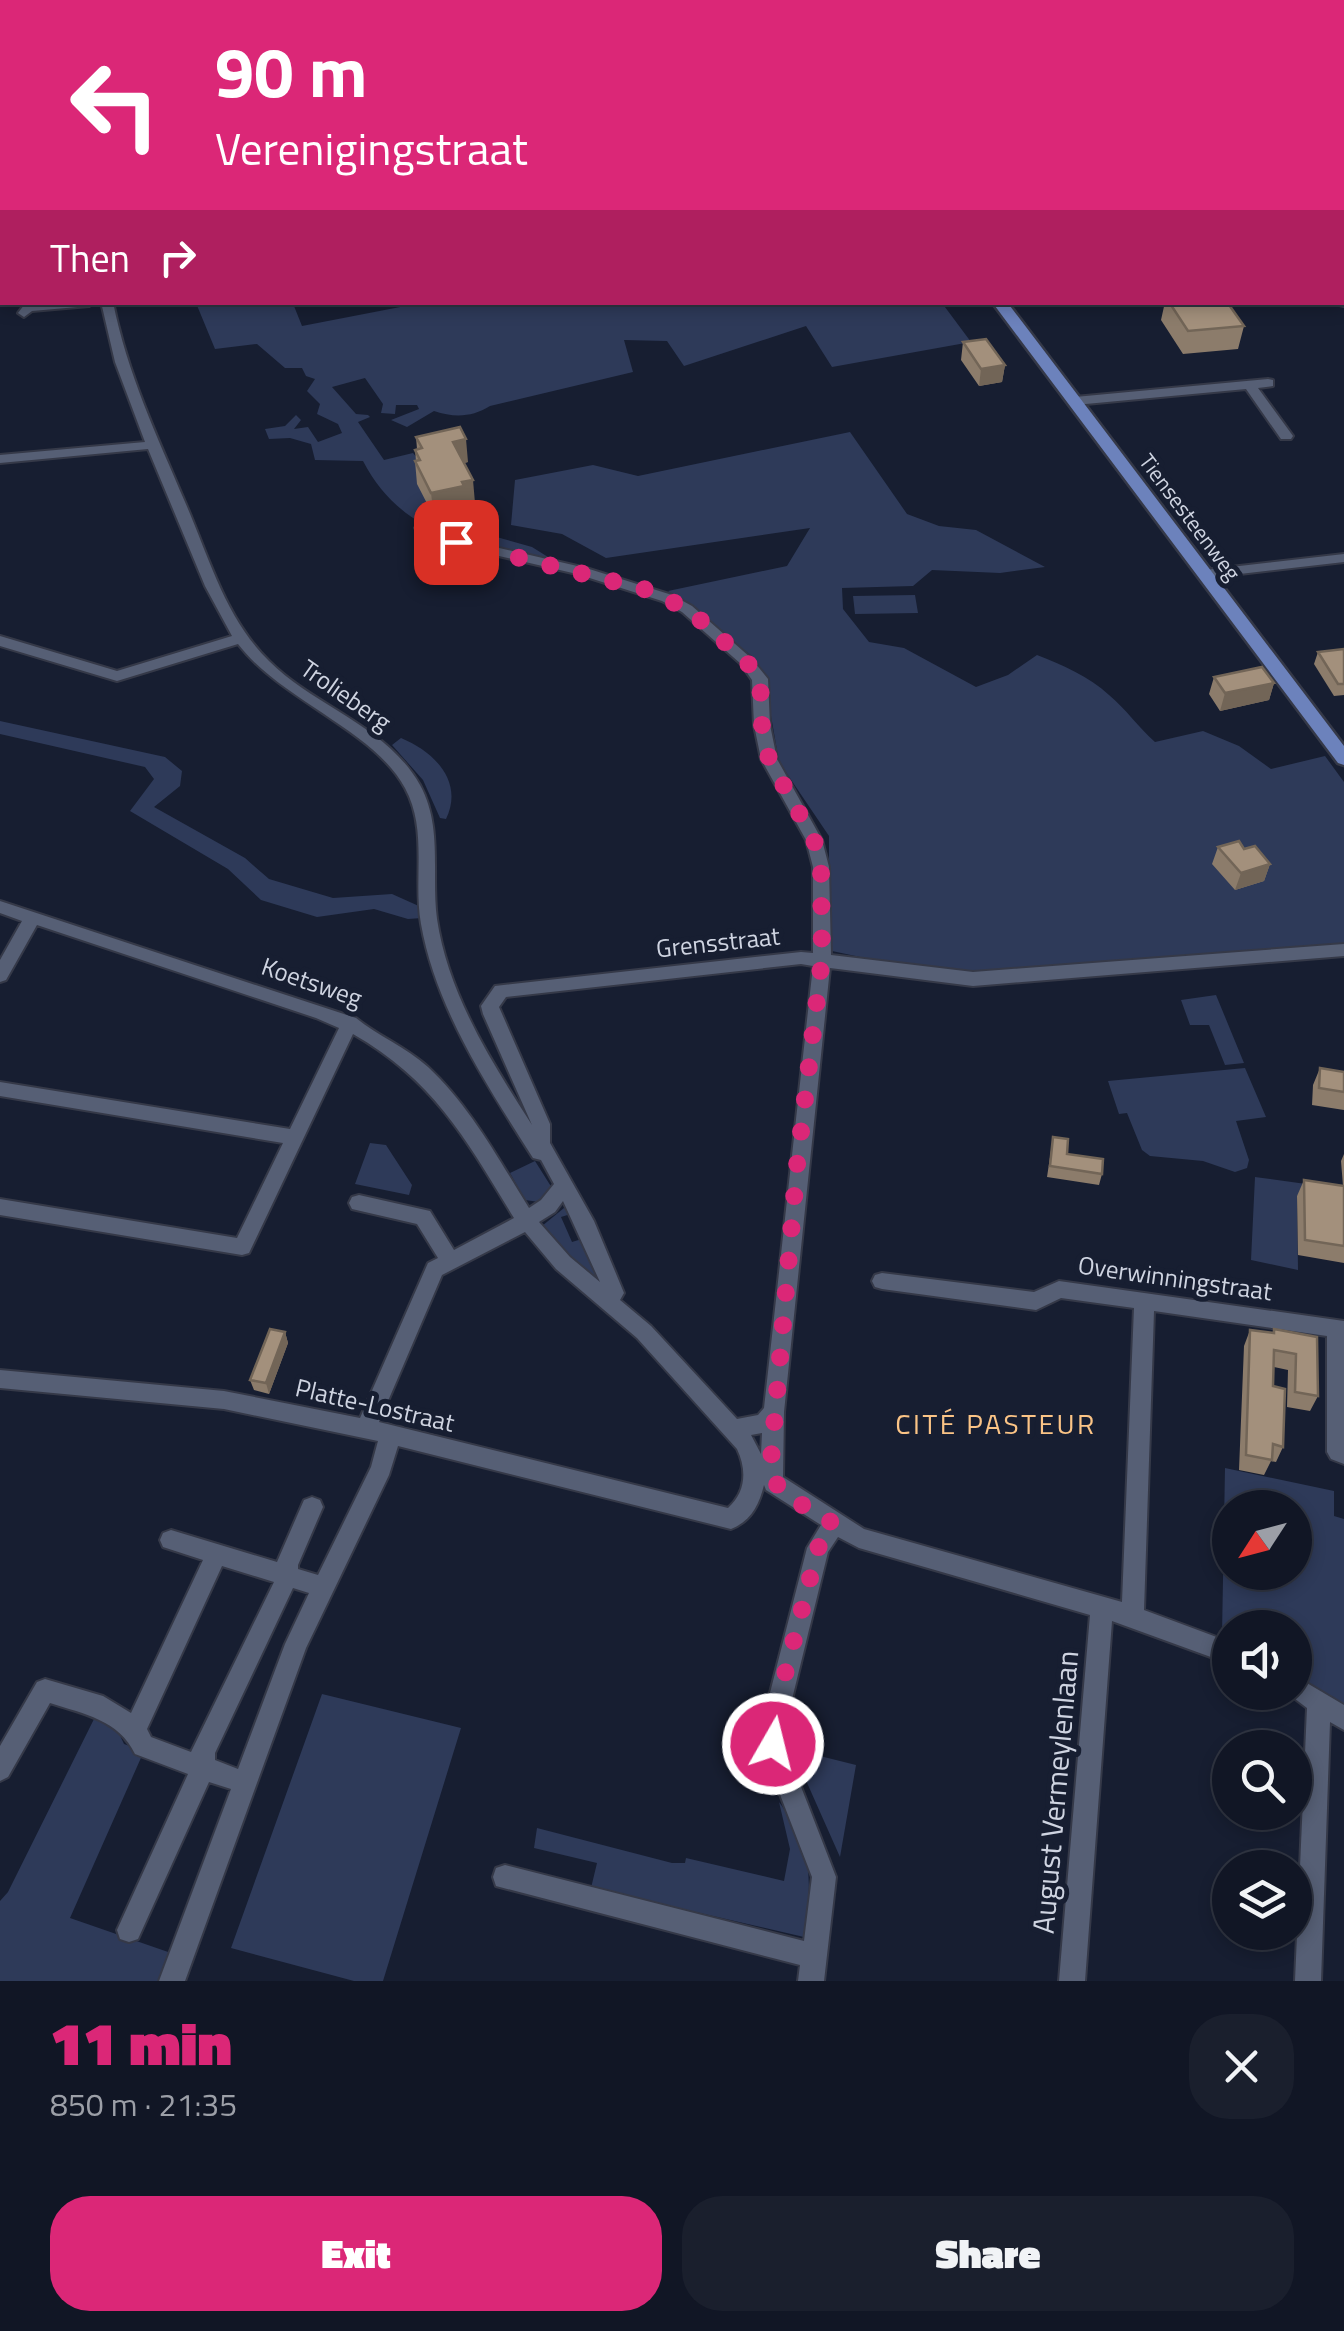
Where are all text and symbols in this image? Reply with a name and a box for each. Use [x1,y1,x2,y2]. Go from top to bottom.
text: 90 m [215,18,368,124]
icon: left [50,40,180,170]
text: Verenigingstraat [215,114,528,182]
text: Then [50,229,130,287]
icon: right [150,230,205,285]
street label: Tiensesteenweg [1131,446,1249,588]
pin [414,500,499,585]
icon: arrive [429,515,484,570]
street label: Trolieberg [293,650,399,740]
street label: Grensstraat [654,917,782,967]
street label: Koetsweg [256,947,368,1017]
street label: Overwinningstraat [1076,1246,1275,1310]
street label: Platte-Lostraat [292,1368,458,1442]
district label: CITÉ PASTEUR [895,1402,1097,1445]
north arrow [1212,1490,1312,1590]
map controls [1212,1490,1312,1950]
button: sound [1212,1610,1312,1710]
street label: August Vermeylenlaan [1020,1649,1090,1935]
position arrow [721,1692,825,1796]
button: search [1212,1730,1312,1830]
button: layers [1212,1850,1312,1950]
text: 11 min [50,1997,232,2088]
button: close [1189,2014,1294,2119]
text: 850 m · 21:35 [50,2080,237,2128]
button: Exit [50,2196,662,2311]
button: Share [682,2196,1294,2311]

